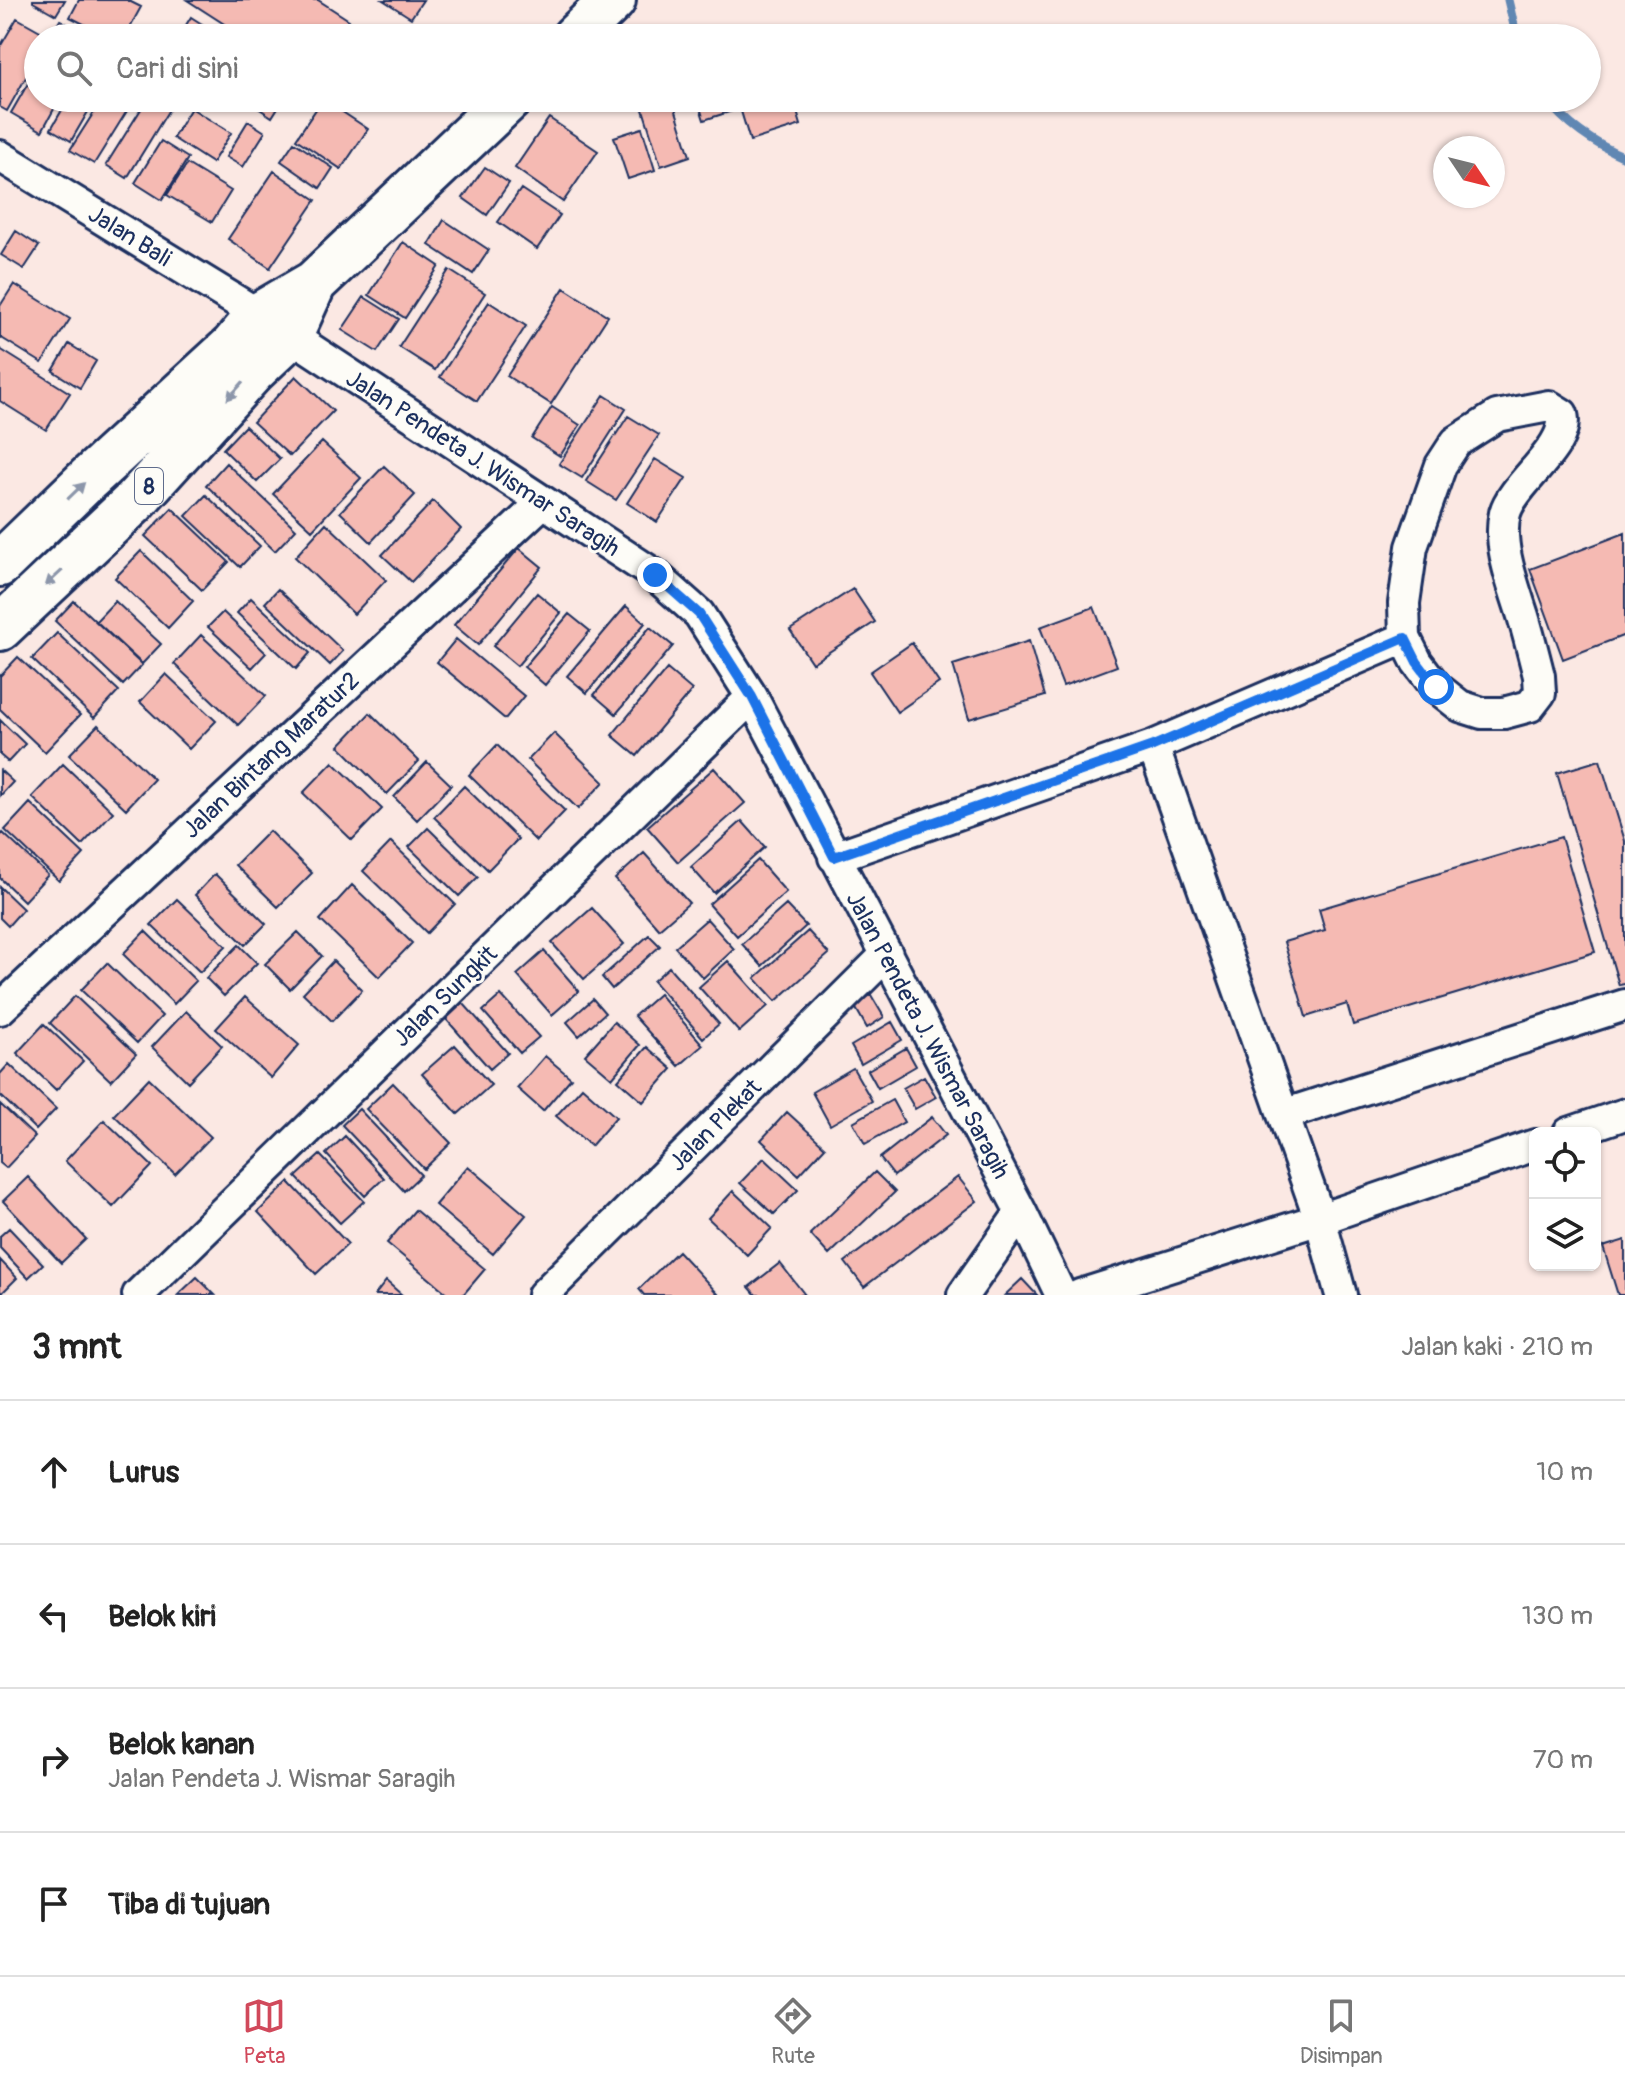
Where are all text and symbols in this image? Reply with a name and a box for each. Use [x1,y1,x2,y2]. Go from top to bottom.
search box [24,24,1601,112]
icon: search [52,46,96,90]
text: Cari di sini [116,50,238,87]
north arrow [1433,136,1505,208]
street label: Jalan Bali [83,200,177,273]
street label: Jalan Pendeta J. Wismar Saragih [340,364,625,563]
one-way arrow [226,381,244,400]
road number: 8 [135,468,163,504]
one-way arrow [66,482,85,500]
route end [637,557,673,593]
one-way arrow [45,568,64,586]
street label: Jalan Bintang Maratur2 [177,666,366,845]
route start [1418,669,1454,705]
street label: Jalan Pendeta J. Wismar Saragih [839,887,1016,1184]
street label: Jalan Sungkit [387,939,504,1053]
street label: Jalan Plekat [663,1073,768,1178]
map controls [1529,1127,1601,1271]
button: locate [1529,1127,1601,1199]
button: layers [1529,1199,1601,1271]
text: 3 mnt [32,1326,121,1369]
text: Jalan kaki · 210 m [1401,1331,1593,1363]
icon: ahead [32,1450,76,1494]
text: Lurus [108,1454,179,1491]
text: 10 m [1536,1456,1593,1488]
icon: left [32,1594,76,1638]
text: Belok kiri [108,1598,216,1635]
text: 130 m [1522,1600,1593,1632]
text: Belok kanan [108,1726,255,1763]
icon: right [32,1738,76,1782]
text: 70 m [1533,1744,1593,1776]
text: Jalan Pendeta J. Wismar Saragih [108,1763,455,1795]
icon: arrive [32,1882,76,1926]
text: Tiba di tujuan [108,1886,270,1923]
tab: Peta [242,1994,286,2070]
tab: Rute [771,1994,815,2070]
tab: Disimpan [1300,1994,1383,2070]

